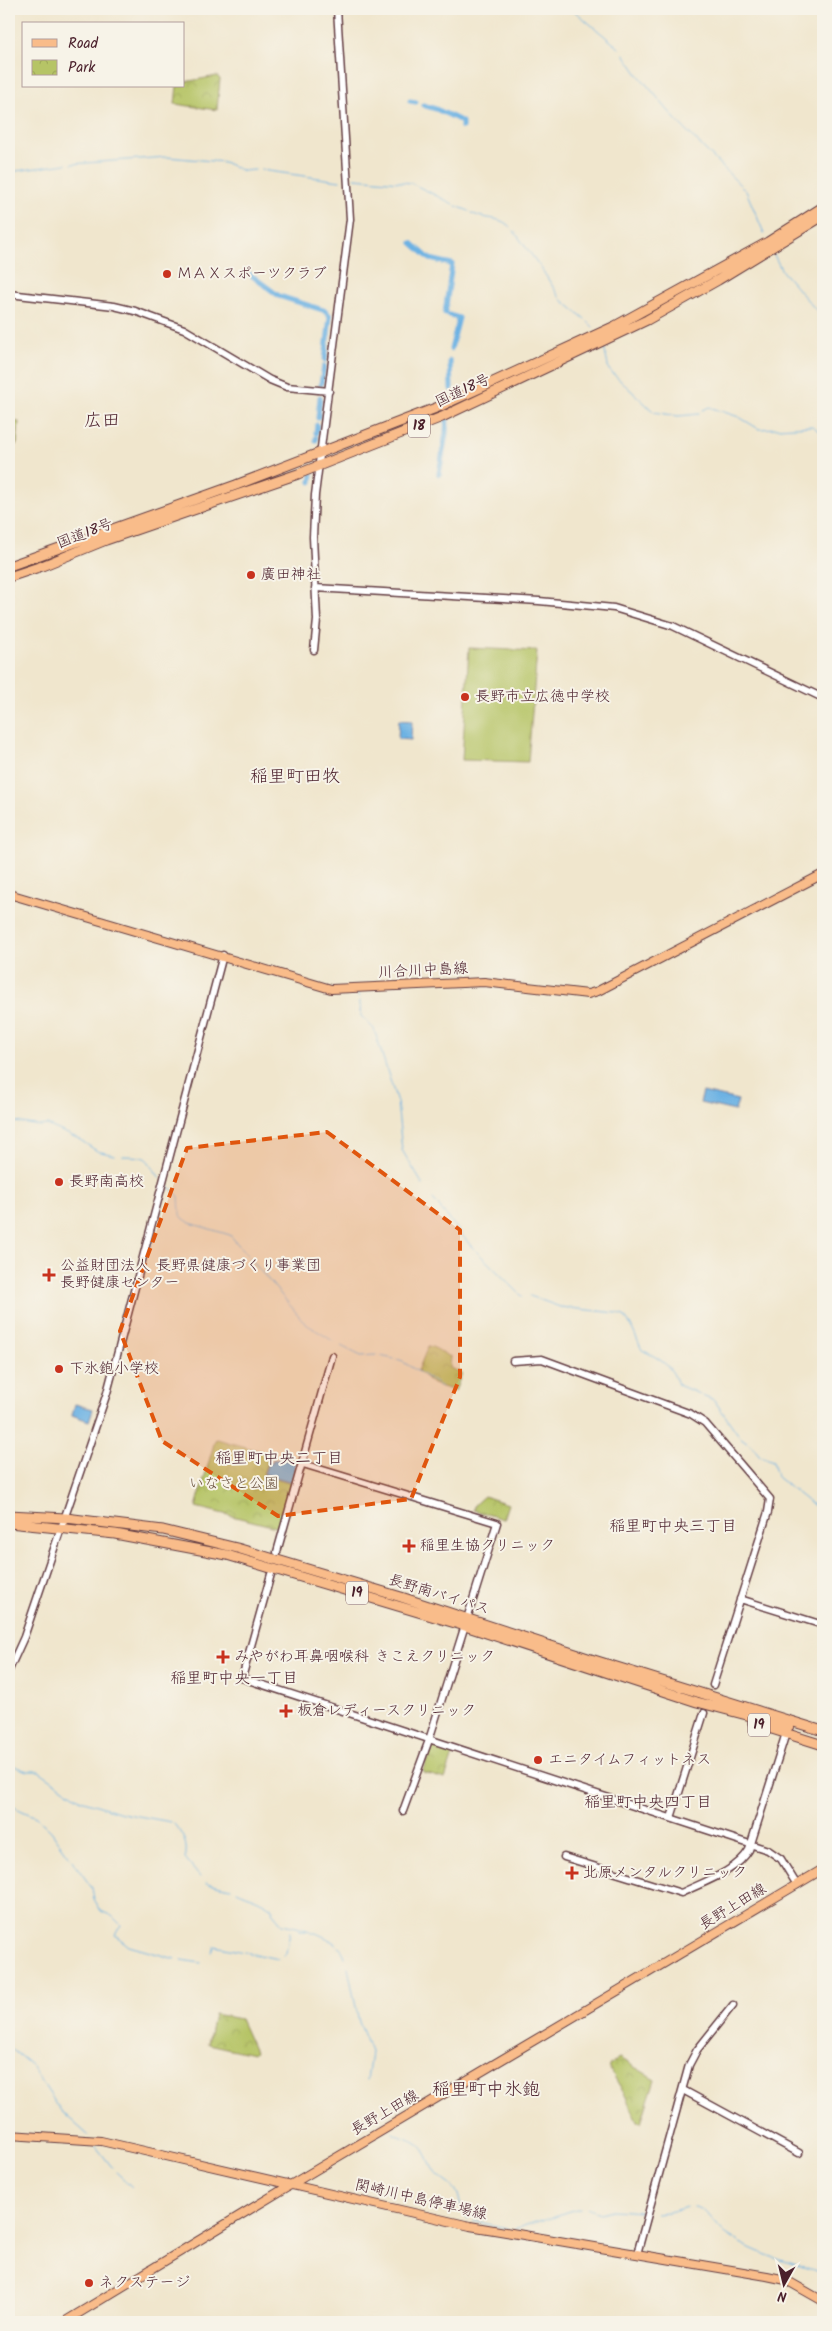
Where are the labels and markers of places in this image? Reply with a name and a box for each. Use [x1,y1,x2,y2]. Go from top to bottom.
place label: ＭＡＸスポーツクラブ [177,262,327,286]
marker: ＭＡＸスポーツクラブ [161,268,173,280]
place label: 廣田神社 [261,563,321,587]
marker: 廣田神社 [245,569,257,581]
place label: 長野市立広徳中学校 [475,685,610,709]
marker: 長野市立広徳中学校 [459,691,471,703]
place label: 長野南高校 [69,1170,144,1194]
marker: 長野南高校 [53,1176,65,1188]
place label: 公益財団法人 長野県健康づくり事業団 長野健康センター [60,1254,321,1295]
marker: 公益財団法人 長野県健康づくり事業団 長野健康センター [42,1268,56,1282]
place label: 下氷鉋小学校 [69,1357,159,1381]
marker: 下氷鉋小学校 [53,1363,65,1375]
place label: 稲里生協クリニック [420,1534,555,1558]
marker: 稲里生協クリニック [402,1539,416,1553]
place label: みやがわ耳鼻咽喉科 きこえクリニック [234,1645,495,1669]
marker: みやがわ耳鼻咽喉科 きこえクリニック [216,1650,230,1664]
place label: 板倉レディースクリニック [297,1699,476,1723]
marker: 板倉レディースクリニック [279,1704,293,1718]
place label: エニタイムフィットネス [548,1748,711,1772]
marker: エニタイムフィットネス [532,1754,544,1766]
place label: 北原メンタルクリニック [583,1861,747,1885]
marker: 北原メンタルクリニック [565,1866,579,1880]
place label: ネクステージ [99,2271,190,2295]
marker: ネクステージ [83,2277,95,2289]

